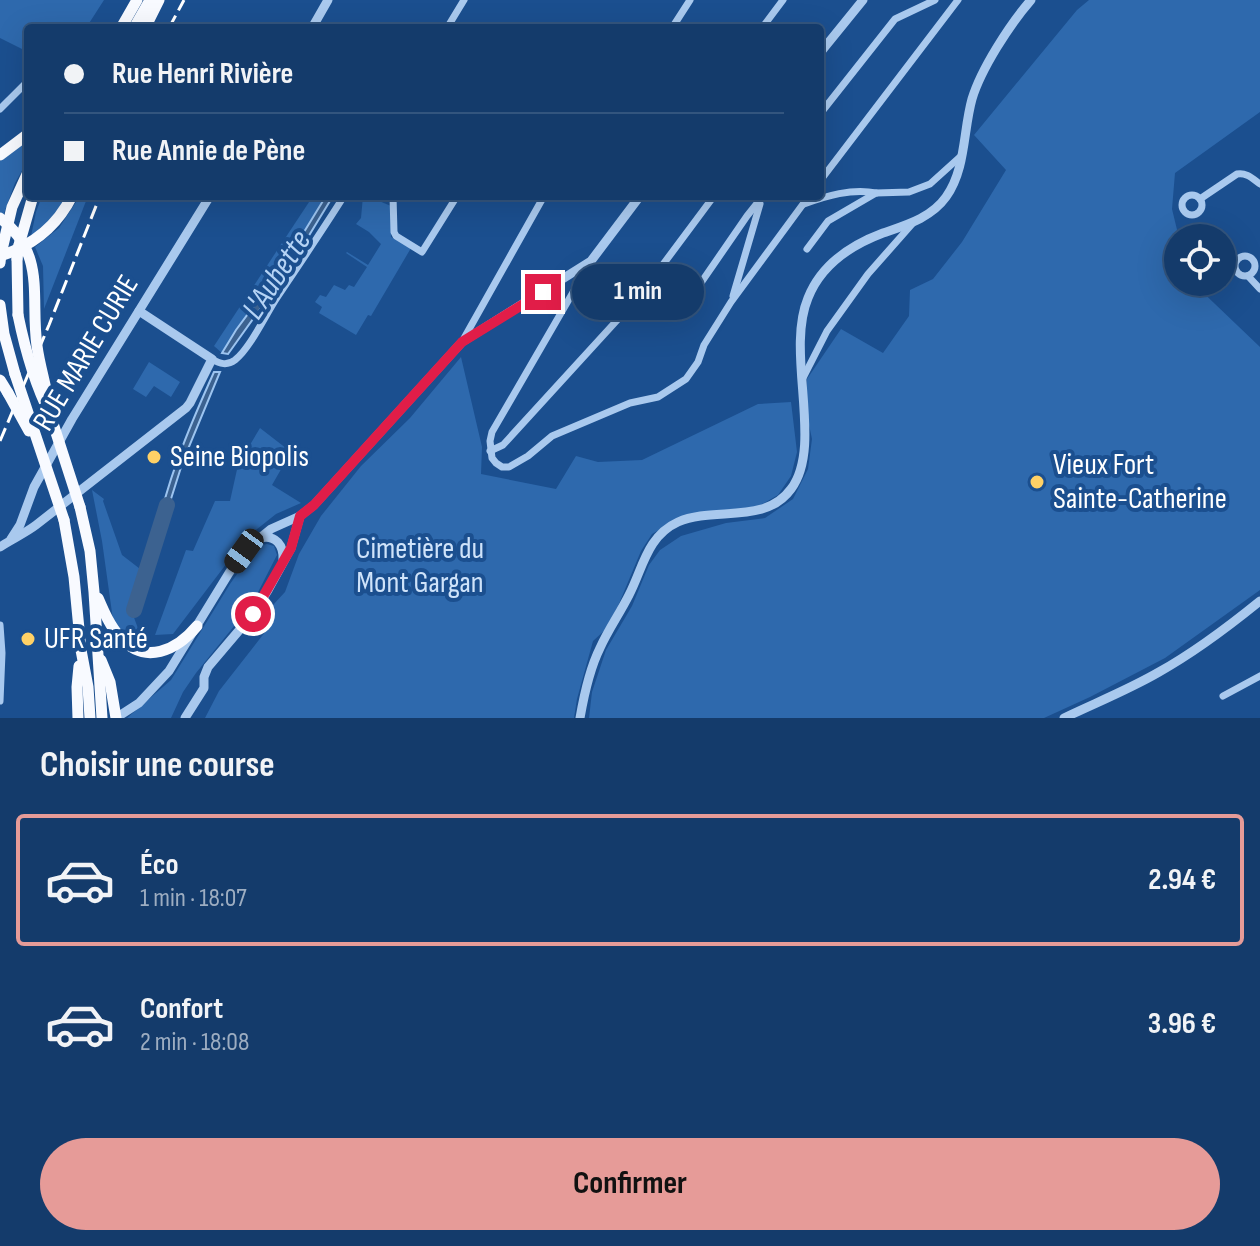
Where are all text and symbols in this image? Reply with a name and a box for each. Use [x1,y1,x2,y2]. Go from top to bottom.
text: Rue Henri Rivière [112,56,293,92]
text: Rue Annie de Pène [112,133,305,169]
water label: L'Aubette [234,223,320,327]
map controls [1164,224,1236,296]
button: locate [1164,224,1236,296]
callout: 1 min [571,264,703,320]
street label: RUE MARIE CURIE [25,269,147,437]
route end [525,274,561,310]
text: 1 min [614,276,662,307]
place label: Seine Biopolis [170,439,309,475]
place label: Vieux Fort Sainte-Catherine [1053,447,1227,517]
marker: Seine Biopolis [145,448,163,466]
marker: Vieux Fort Sainte-Catherine [1028,473,1046,491]
car [220,525,268,577]
park label: Cimetière du Mont Gargan [356,531,484,601]
route start [235,596,271,632]
place label: UFR Santé [44,621,148,657]
marker: UFR Santé [19,630,37,648]
text: Choisir une course [40,744,275,787]
icon: car [44,844,116,916]
text: Éco [140,847,179,883]
text: 2.94 € [1148,862,1216,898]
text: 1 min · 18:07 [140,883,247,914]
icon: car [44,988,116,1060]
text: Confort [140,991,223,1027]
text: 3.96 € [1148,1006,1216,1042]
text: 2 min · 18:08 [140,1027,249,1058]
button: Confirmer [40,1138,1220,1230]

